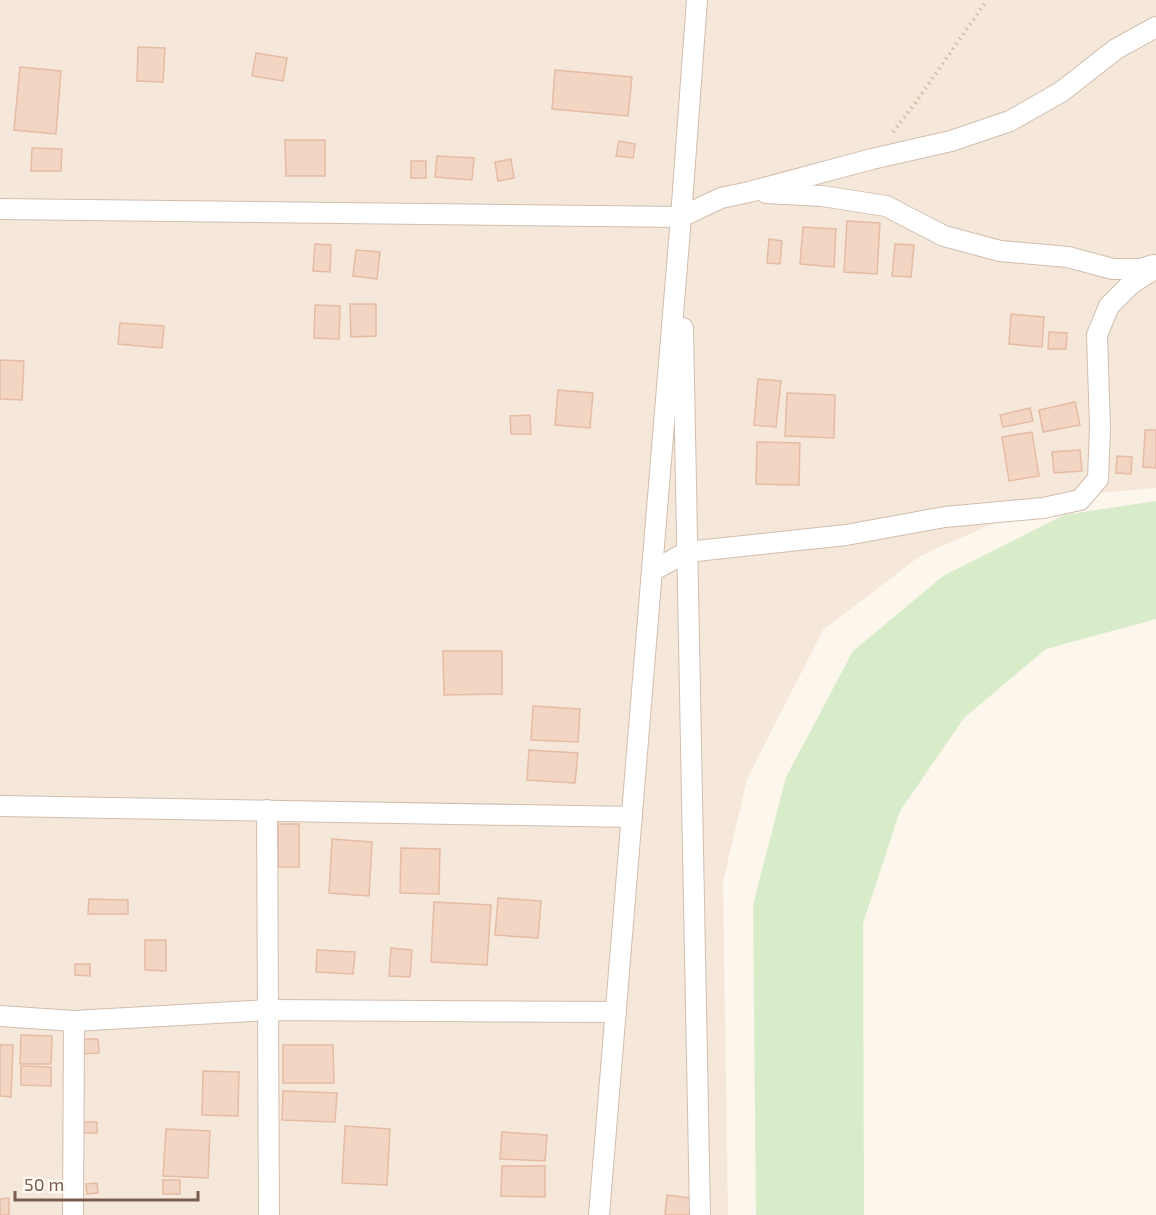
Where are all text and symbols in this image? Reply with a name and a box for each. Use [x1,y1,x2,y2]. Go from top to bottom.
scale bar [15,1164,198,1202]
text: 50 m [24,1173,64,1195]

